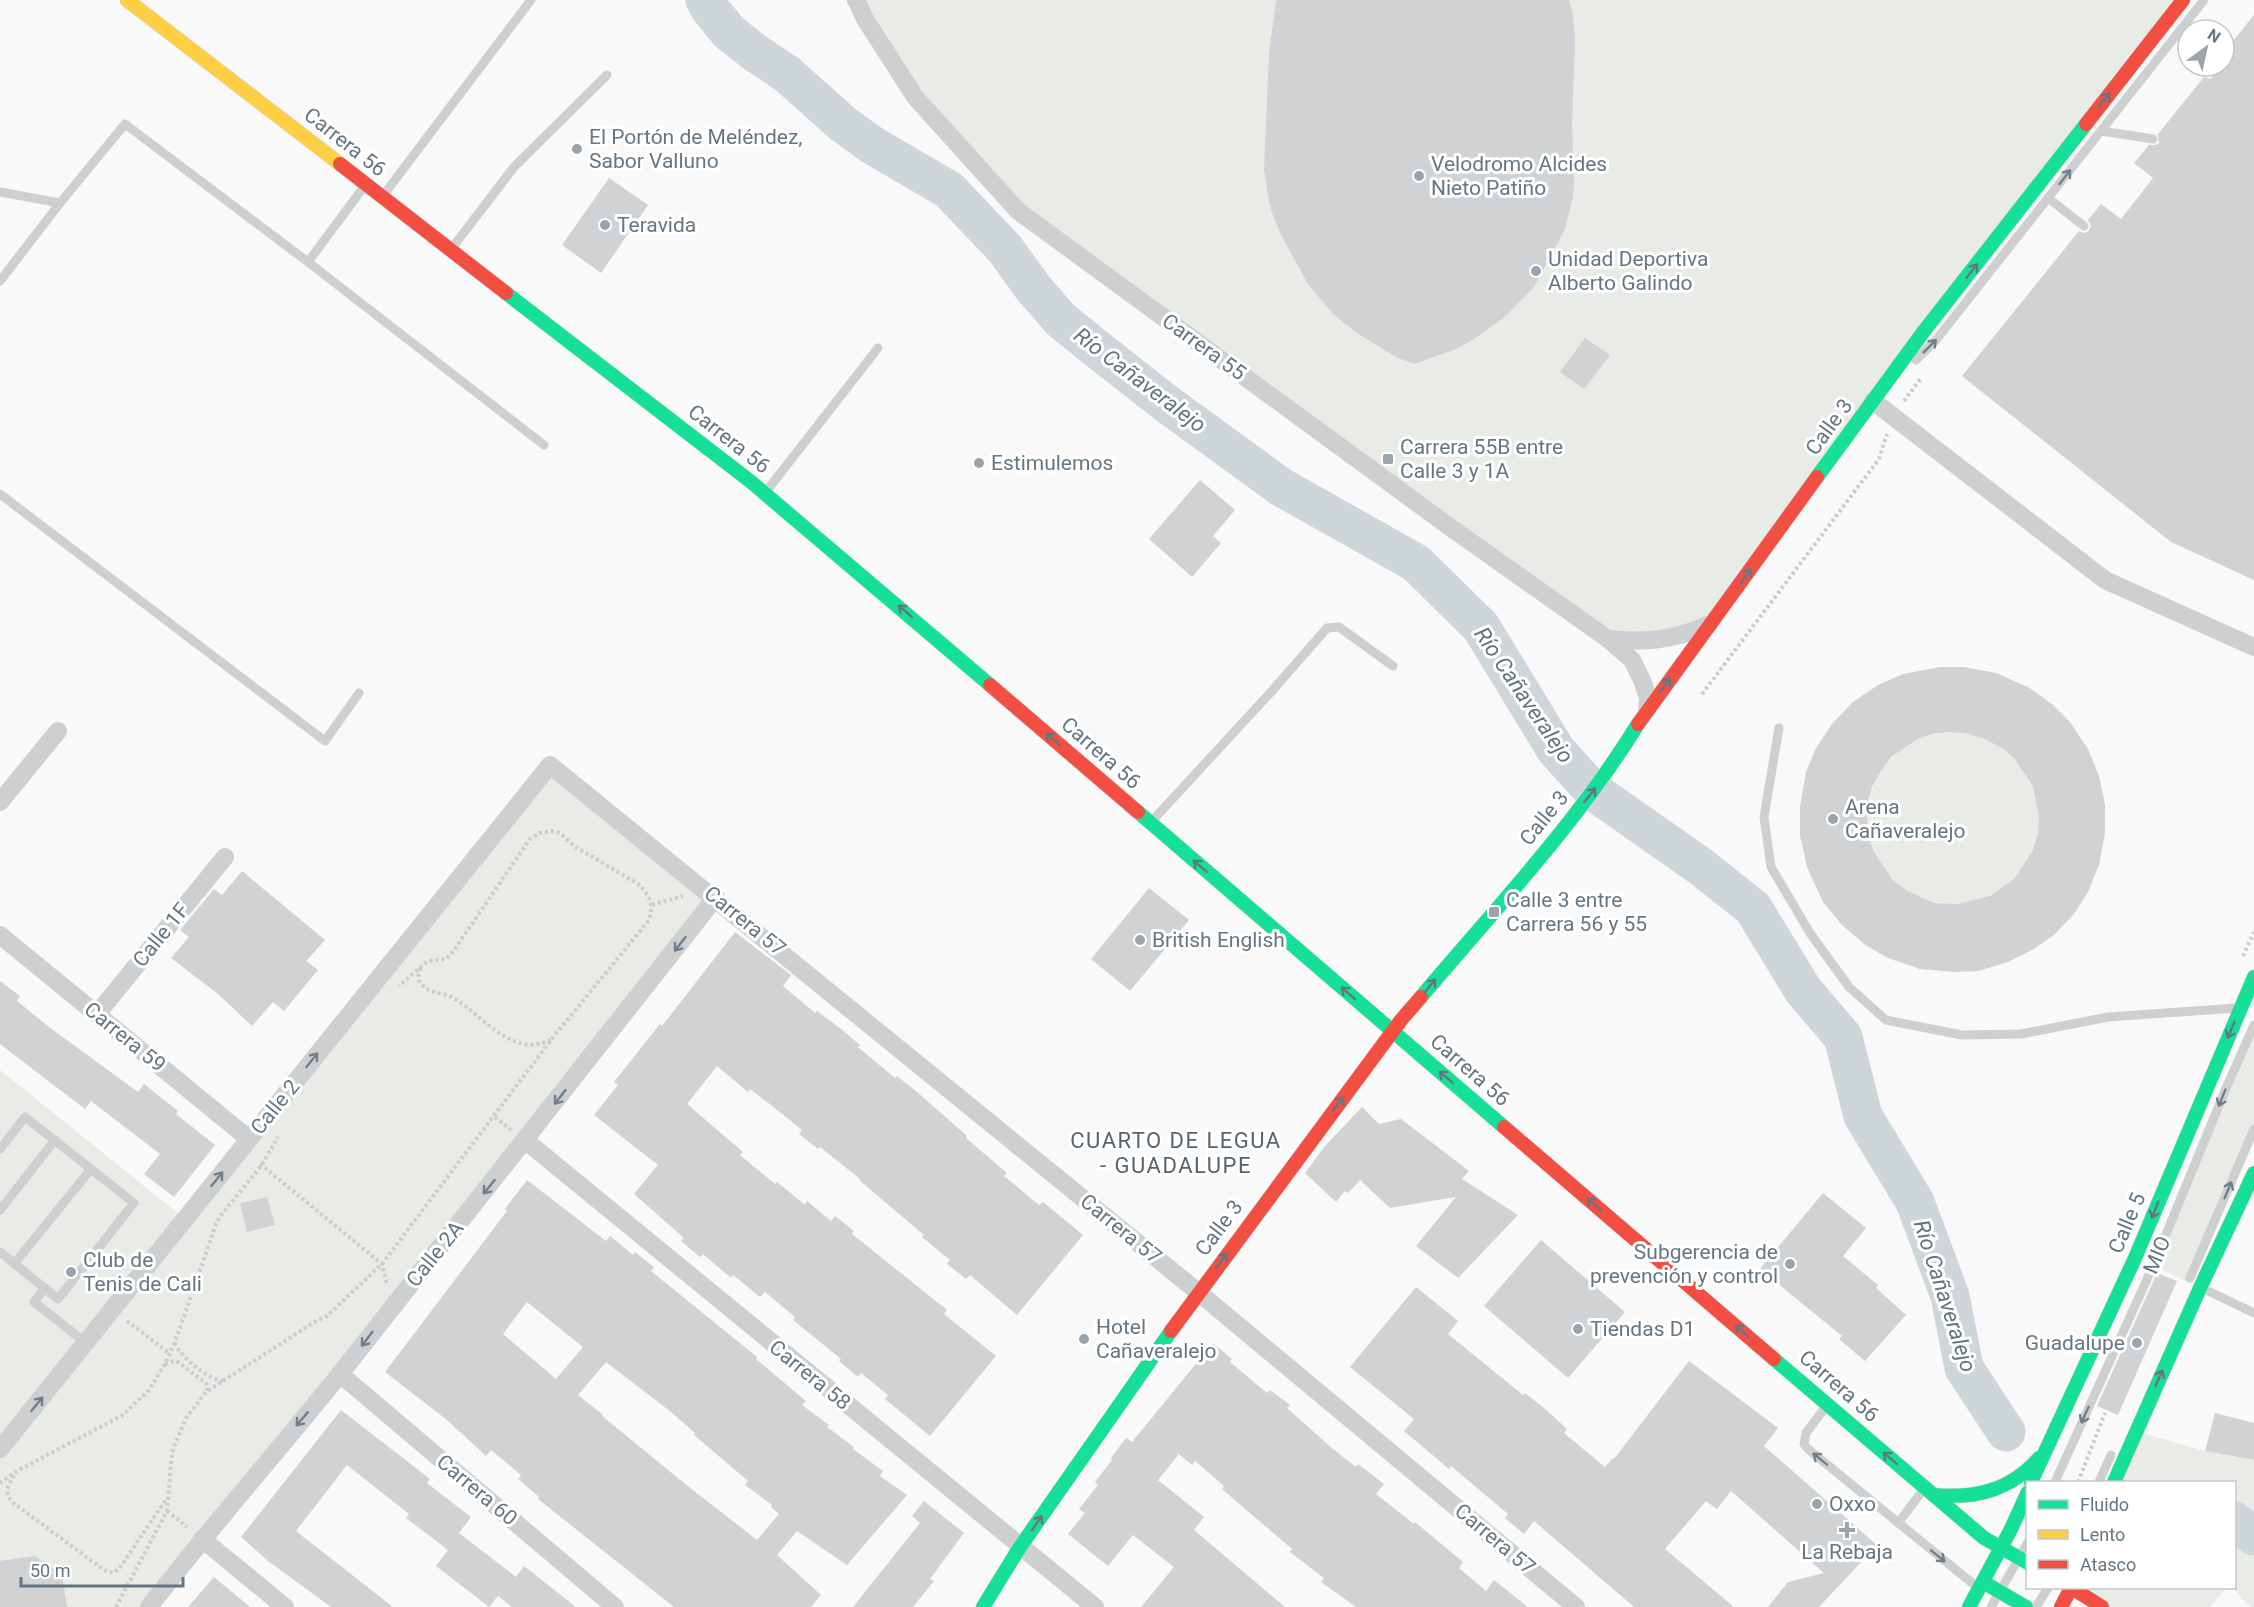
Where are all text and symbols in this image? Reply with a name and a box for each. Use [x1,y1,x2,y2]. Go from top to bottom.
north arrow [2176,18,2236,78]
text: N [2204,25,2224,47]
one-way arrow [2098,93,2111,109]
street label: Carrera 56 [299,103,391,181]
place label: El Portón de Meléndez, Sabor Valluno [589,125,802,173]
marker: El Portón de Meléndez, Sabor Valluno [570,142,584,156]
place label: Velodromo Alcides Nieto Patiño [1431,152,1607,200]
marker: Velodromo Alcides Nieto Patiño [1412,169,1426,183]
one-way arrow [2058,169,2071,185]
place label: Teravida [617,213,696,237]
marker: Teravida [598,218,612,232]
place label: Unidad Deportiva Alberto Galindo [1548,247,1708,295]
one-way arrow [1965,263,1978,279]
marker: Unidad Deportiva Alberto Galindo [1529,264,1543,278]
street label: Carrera 55 [1158,309,1250,385]
water label: Río Cañaveralejo [1069,322,1211,438]
one-way arrow [1923,338,1937,353]
street label: Calle 3 [1801,394,1857,460]
street label: Carrera 56 [683,400,775,478]
place label: Carrera 55B entre Calle 3 y 1A [1400,435,1563,483]
place label: Estimulemos [991,451,1113,475]
marker: Carrera 55B entre Calle 3 y 1A [1381,452,1395,466]
marker: Estimulemos [972,456,986,470]
one-way arrow [1739,569,1752,585]
one-way arrow [897,605,913,618]
water label: Río Cañaveralejo [1469,622,1579,768]
one-way arrow [1659,677,1671,693]
street label: Carrera 56 [1056,712,1146,794]
one-way arrow [1045,732,1061,745]
street label: Calle 3 [1515,786,1573,850]
one-way arrow [1583,787,1596,803]
place label: Arena Cañaveralejo [1845,795,1966,843]
marker: Arena Cañaveralejo [1826,812,1840,826]
one-way arrow [1193,859,1208,873]
street label: Carrera 57 [700,881,790,961]
place label: Calle 3 entre Carrera 56 y 55 [1506,888,1647,936]
street label: Calle 1F [128,898,194,972]
marker: Calle 3 entre Carrera 56 y 55 [1487,905,1501,919]
place label: British English [1152,928,1285,952]
marker: British English [1133,933,1147,947]
one-way arrow [673,935,686,951]
one-way arrow [1423,979,1437,994]
one-way arrow [1341,986,1356,1000]
street label: Carrera 59 [80,997,170,1077]
one-way arrow [2224,1021,2236,1039]
street label: Carrera 56 [1425,1029,1515,1111]
one-way arrow [306,1053,319,1069]
one-way arrow [1438,1070,1453,1084]
street label: Calle 2 [246,1075,304,1139]
one-way arrow [2216,1088,2227,1107]
one-way arrow [554,1089,566,1105]
one-way arrow [1332,1096,1345,1112]
district label: CUARTO DE LEGUA - GUADALUPE [1070,1128,1282,1178]
one-way arrow [211,1171,224,1187]
one-way arrow [482,1179,496,1194]
one-way arrow [2223,1181,2234,1199]
street label: Carrera 57 [1076,1189,1166,1269]
street label: Calle 5 [2104,1189,2150,1257]
street label: Calle 3 [1190,1195,1248,1261]
one-way arrow [1587,1197,1602,1211]
one-way arrow [2149,1201,2160,1219]
street label: Calle 2A [401,1216,469,1292]
water label: Río Cañaveralejo [1909,1217,1981,1375]
street label: MIO [2138,1233,2176,1277]
place label: Subgerencia de prevención y control [1590,1240,1778,1288]
place label: Club de Tenis de Cali [83,1248,202,1296]
one-way arrow [1216,1253,1228,1269]
marker: Subgerencia de prevención y control [1783,1257,1797,1271]
marker: Club de Tenis de Cali [64,1265,78,1279]
place label: Hotel Cañaveralejo [1096,1315,1217,1363]
place label: Tiendas D1 [1590,1317,1695,1341]
marker: Tiendas D1 [1571,1322,1585,1336]
one-way arrow [1735,1324,1750,1338]
one-way arrow [360,1330,373,1346]
place label: Guadalupe [2025,1331,2125,1355]
marker: Hotel Cañaveralejo [1077,1332,1091,1346]
street label: Carrera 58 [765,1335,855,1415]
marker: Guadalupe [2130,1336,2144,1350]
street label: Carrera 56 [1794,1345,1884,1427]
one-way arrow [2154,1369,2166,1387]
one-way arrow [30,1396,43,1412]
one-way arrow [2079,1406,2091,1424]
one-way arrow [295,1411,309,1426]
street label: Carrera 60 [432,1450,522,1530]
one-way arrow [1882,1451,1897,1465]
one-way arrow [1812,1453,1828,1466]
legend [2026,1481,2236,1589]
place label: Oxxo [1829,1492,1876,1516]
text: Fluido [2080,1494,2129,1515]
marker: Oxxo [1810,1497,1824,1511]
street label: Carrera 57 [1450,1499,1540,1579]
one-way arrow [1031,1515,1043,1531]
marker: La Rebaja [1840,1523,1854,1537]
text: Lento [2080,1524,2125,1545]
place label: La Rebaja [1801,1540,1893,1564]
one-way arrow [1930,1549,1946,1562]
scale bar [21,1550,183,1588]
text: Atasco [2080,1554,2136,1575]
text: 50 m [30,1560,70,1581]

